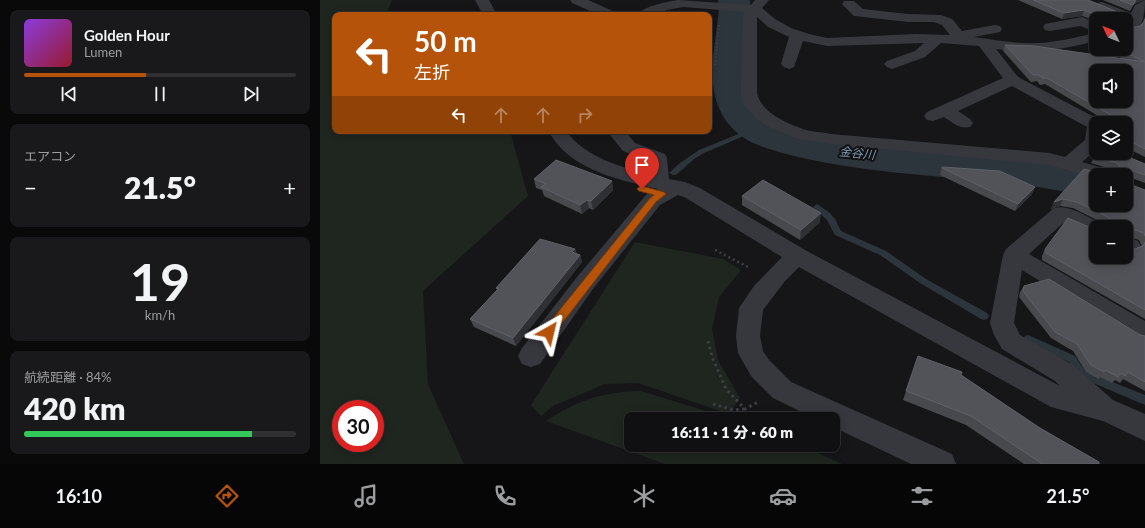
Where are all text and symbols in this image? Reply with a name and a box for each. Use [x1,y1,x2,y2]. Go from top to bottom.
north arrow [1089,12,1133,56]
map controls [1089,12,1133,264]
text: 50 m [414,24,477,58]
text: Golden Hour [84,26,170,44]
icon: left [348,28,400,80]
text: Lumen [84,44,122,60]
text: 左折 [414,61,450,83]
button: sound [1089,64,1133,108]
icon: previous [58,83,80,105]
icon: pause [149,83,171,105]
icon: next [240,83,262,105]
icon: left [448,104,470,126]
icon: ahead [490,104,512,126]
icon: ahead [532,104,554,126]
icon: right [574,104,596,126]
button: layers [1089,116,1133,160]
water label: 金谷川 [838,144,878,163]
text: エアコン [24,148,76,164]
pin [625,148,659,189]
icon: arrive [631,154,653,176]
button: + [1089,168,1133,212]
text: 21.5° [124,169,196,205]
text: − [24,174,37,201]
text: + [283,174,296,201]
button: − [1089,220,1133,264]
text: 19 [130,250,190,312]
text: km/h [145,307,175,323]
position arrow [528,311,570,353]
text: 航続距離 · 84% [24,369,112,385]
text: 420 km [24,390,125,426]
speed limit sign: 30 [332,400,384,452]
text: 16:11 · 1 分 · 60 m [671,423,793,441]
icon: directions [213,482,241,510]
icon: music [352,482,380,510]
icon: phone [491,482,519,510]
icon: climate [630,482,658,510]
icon: car [769,482,797,510]
icon: filters [908,482,936,510]
text: 16:10 [55,485,102,507]
text: 21.5° [1046,485,1090,507]

